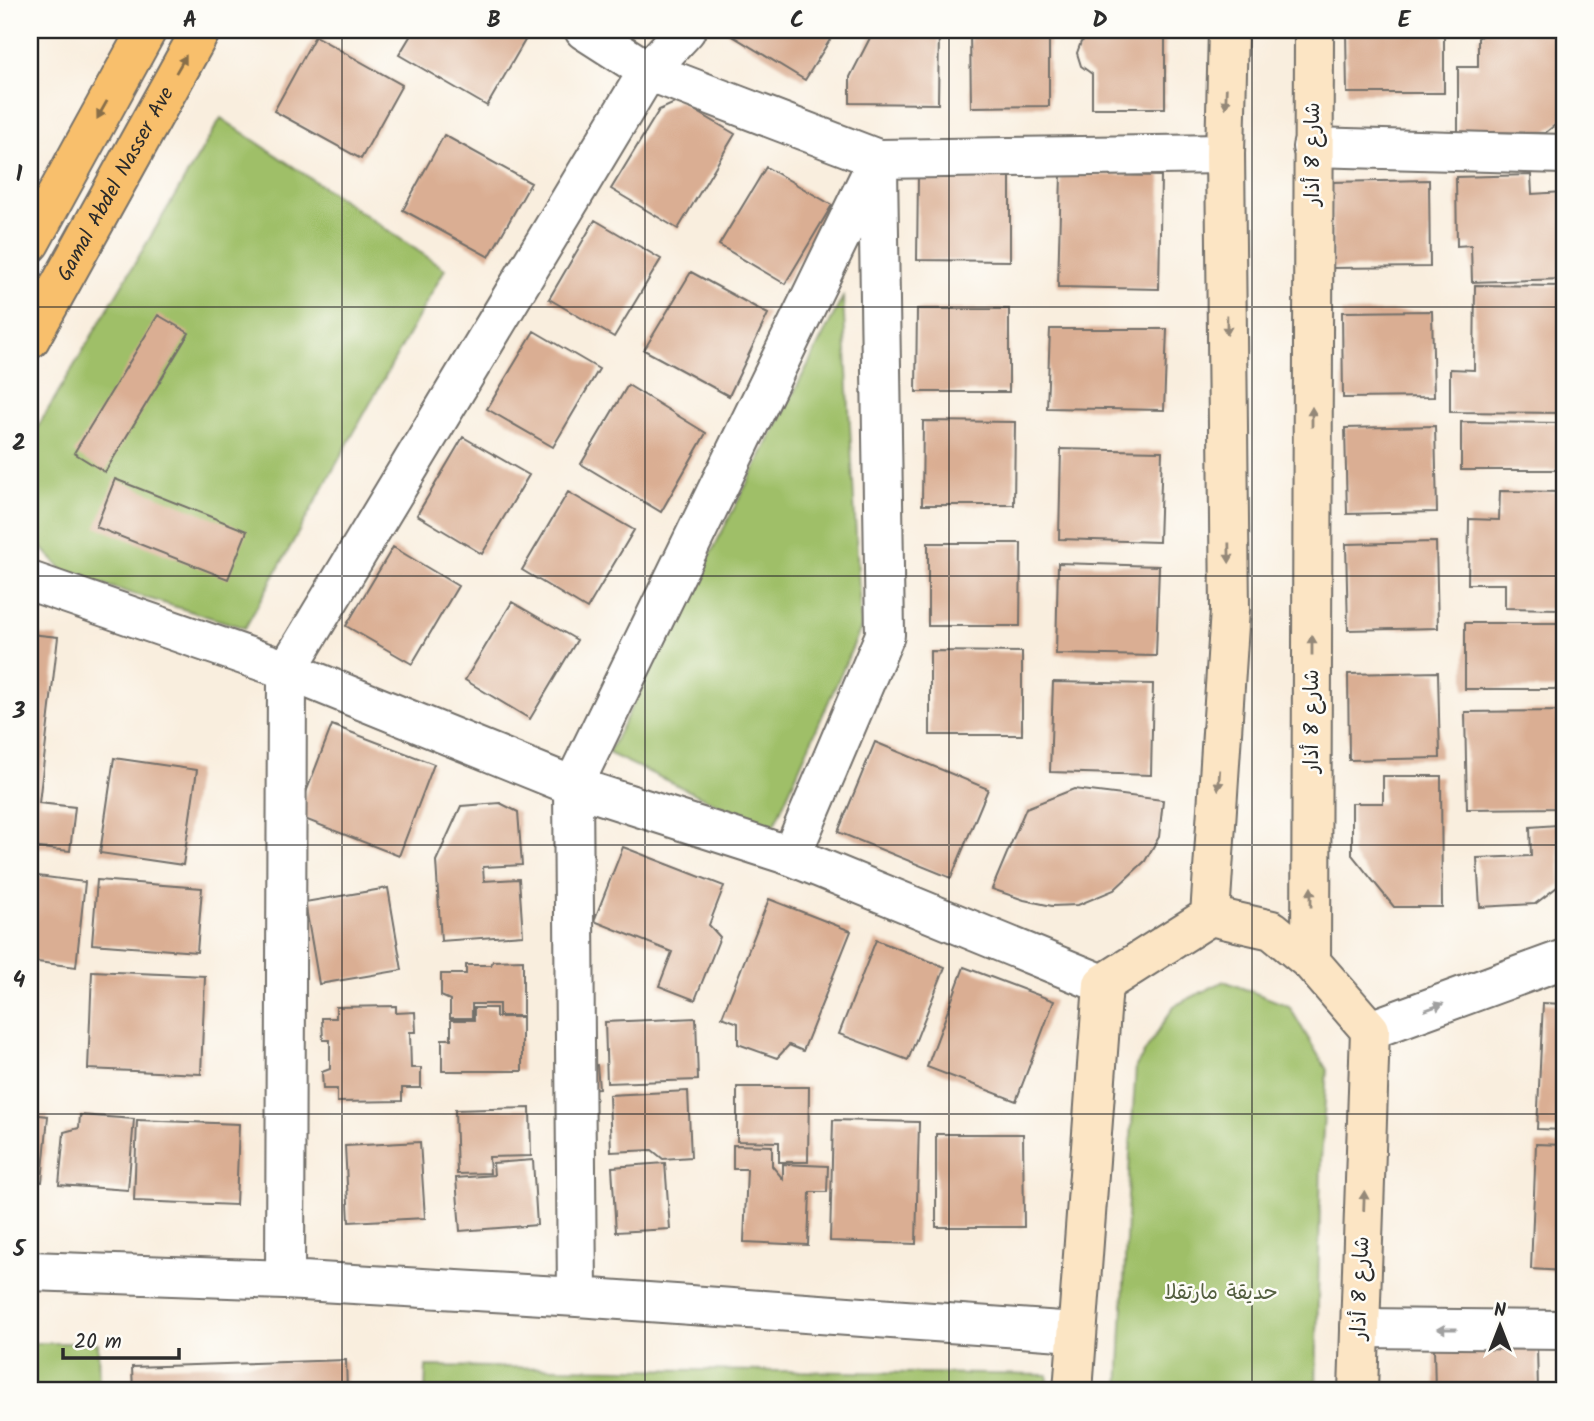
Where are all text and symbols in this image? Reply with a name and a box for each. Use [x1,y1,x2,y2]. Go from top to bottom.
text: A [183,3,197,39]
text: B [487,3,501,39]
text: C [790,3,804,39]
text: D [1092,3,1108,39]
text: E [1398,3,1412,39]
one-way arrow [175,54,187,74]
street label: Gamal Abdel Nasser Ave [48,80,183,288]
one-way arrow [1221,87,1232,109]
one-way arrow [96,101,108,120]
street label: شارع 8 أذار [1297,102,1330,208]
text: 1 [16,157,23,193]
one-way arrow [1221,315,1232,337]
one-way arrow [1306,406,1318,428]
text: 2 [12,426,26,462]
one-way arrow [1223,542,1235,564]
one-way arrow [1306,634,1318,656]
street label: شارع 8 أذار [1296,669,1329,775]
text: 3 [12,694,26,730]
one-way arrow [1213,769,1224,791]
one-way arrow [1305,886,1317,908]
text: 4 [13,963,26,999]
one-way arrow [1424,1001,1445,1012]
one-way arrow [1359,1189,1370,1211]
text: 5 [12,1232,27,1268]
street label: شارع 8 أذار [1343,1236,1379,1342]
park label: حديقة مارتقلا [1164,1277,1278,1310]
north arrow [1464,1292,1534,1362]
text: N [1494,1296,1506,1326]
scale bar [63,1316,178,1360]
one-way arrow [1436,1323,1458,1335]
text: 20 m [74,1326,122,1359]

